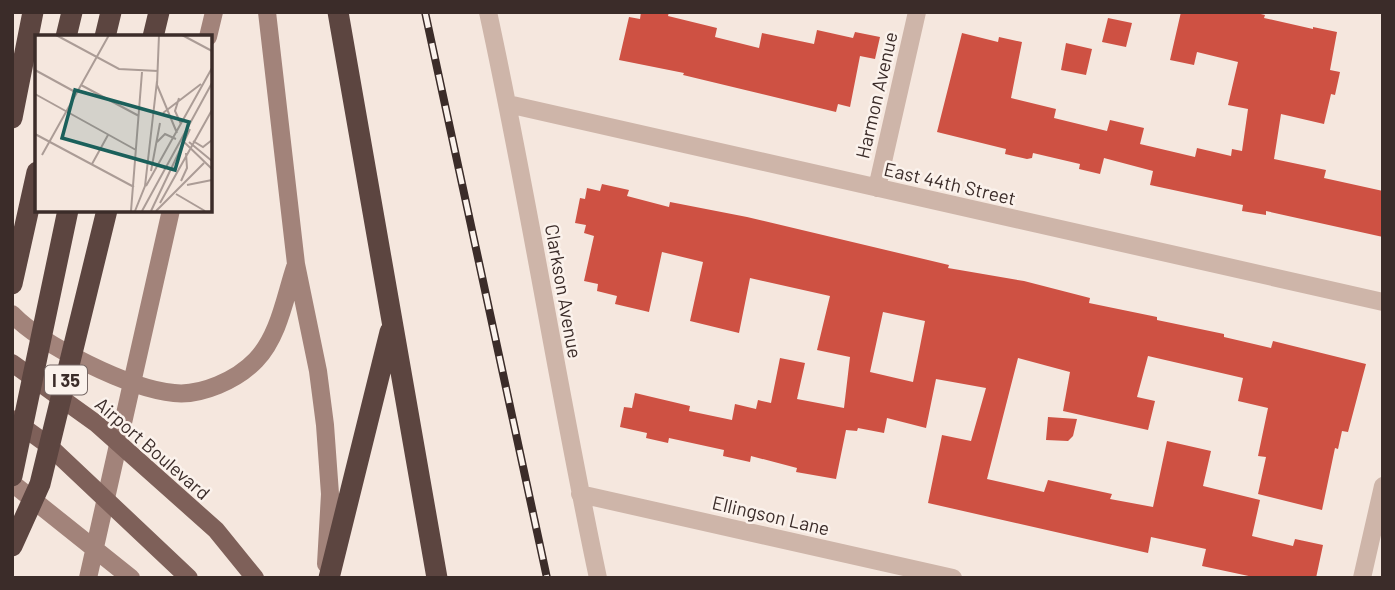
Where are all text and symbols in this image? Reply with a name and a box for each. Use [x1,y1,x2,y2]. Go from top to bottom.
street label: Harmon Avenue [850,29,902,161]
inset map [35,35,212,212]
street label: East 44th Street [882,157,1018,209]
street label: Clarkson Avenue [541,222,587,360]
road number: I 35 [45,366,87,394]
street label: Airport Boulevard [91,392,215,504]
street label: Ellingson Lane [710,490,832,540]

